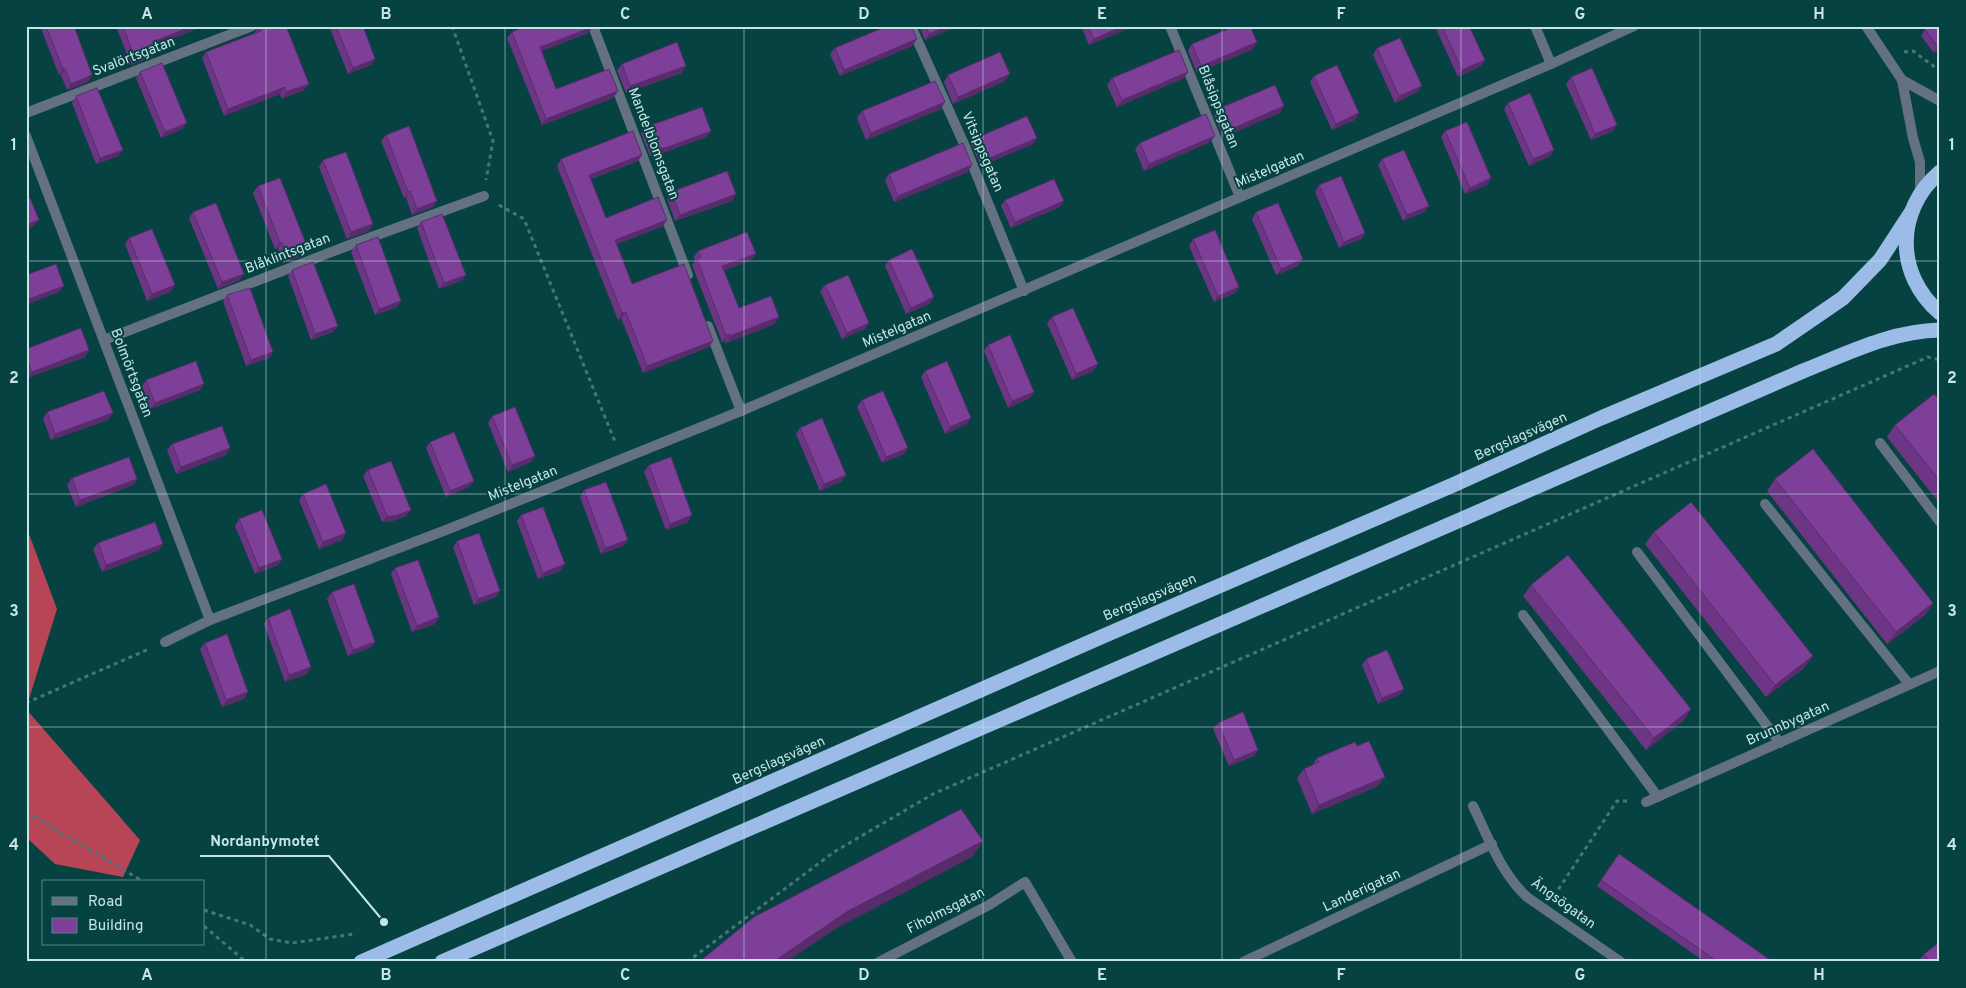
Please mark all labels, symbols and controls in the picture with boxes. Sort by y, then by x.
text: A [141,5,153,25]
text: B [380,5,392,25]
text: C [620,5,630,25]
text: D [858,5,870,25]
text: E [1097,5,1107,25]
text: F [1336,5,1346,25]
text: G [1575,5,1585,25]
text: H [1813,5,1825,25]
street label: Svalörtsgatan [90,33,178,81]
street label: Blåsippsgatan [1194,63,1242,151]
street label: Mandelblomsgatan [624,85,682,203]
street label: Vitsippsgatan [957,109,1007,195]
text: 1 [11,136,17,156]
text: 1 [1949,136,1955,156]
street label: Mistelgatan [1233,148,1307,192]
street label: Blåklintsgatan [243,230,333,278]
street label: Mistelgatan [860,308,934,352]
street label: Bolmörtsgatan [106,326,156,420]
text: 2 [9,369,19,389]
text: 2 [1947,369,1957,389]
street label: Bergslagsvägen [1472,409,1570,465]
street label: Mistelgatan [486,462,560,506]
street label: Bergslagsvägen [1101,571,1199,625]
text: 3 [9,602,19,622]
text: 3 [1947,602,1957,622]
street label: Brunnbygatan [1744,698,1832,750]
street label: Bergslagsvägen [730,733,828,789]
callout: Nordanbymotet [200,826,329,856]
text: Nordanbymotet [210,833,320,852]
text: 4 [9,836,19,856]
text: 4 [1947,836,1957,856]
street label: Landerigatan [1320,866,1404,916]
street label: Ängsögatan [1527,874,1599,933]
legend [42,880,205,946]
street label: Fiholmsgatan [904,884,988,938]
text: Road [88,893,123,912]
text: Building [88,917,143,936]
text: A [141,966,153,986]
text: B [380,966,392,986]
text: C [620,966,630,986]
text: D [858,966,870,986]
text: E [1097,966,1107,986]
text: F [1336,966,1346,986]
text: G [1575,966,1585,986]
text: H [1813,966,1825,986]

